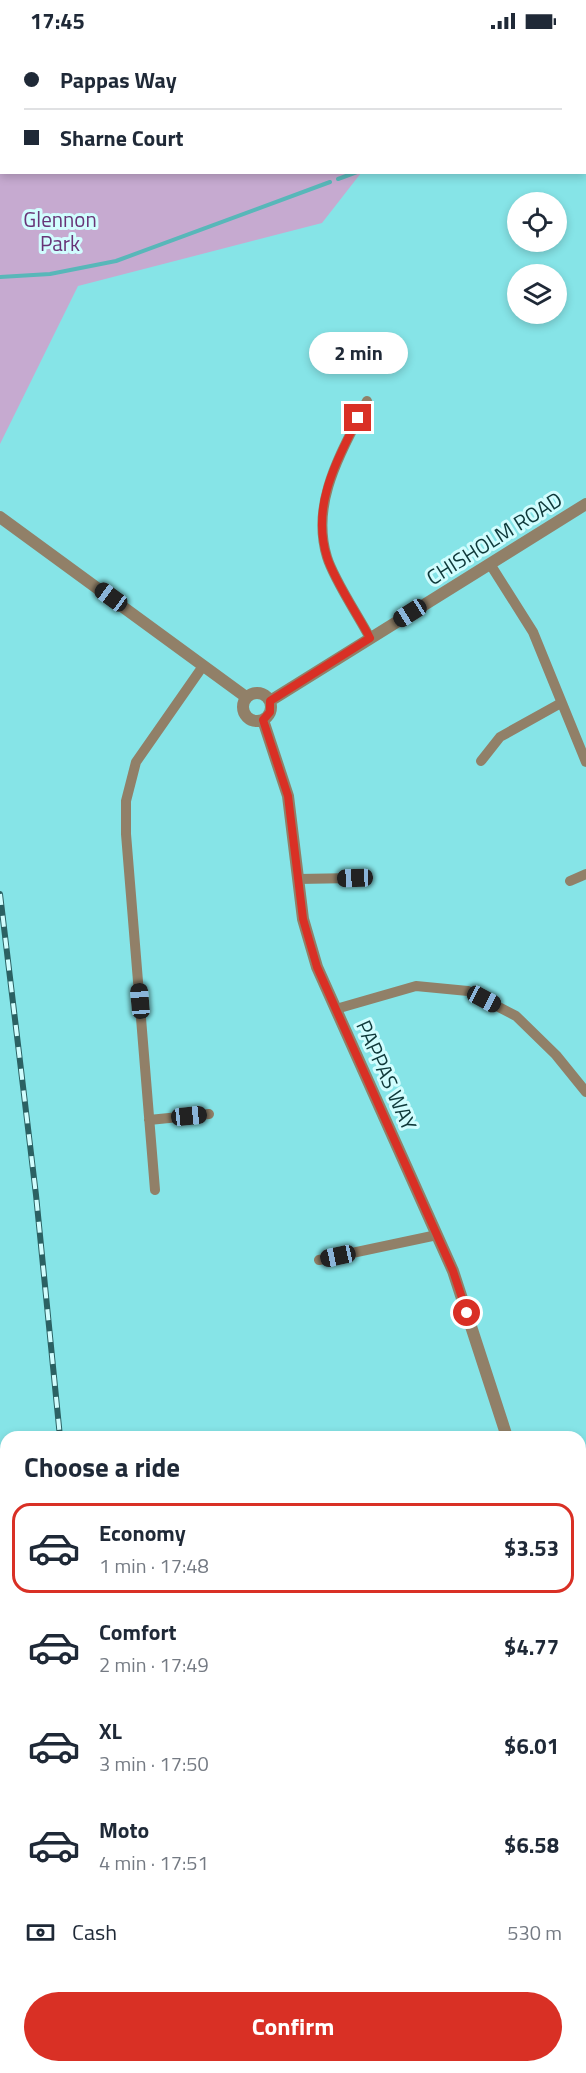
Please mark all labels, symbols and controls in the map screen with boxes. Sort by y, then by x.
text: 17:45 [30,4,85,38]
text: Pappas Way [60,63,177,97]
text: Sharne Court [60,121,184,155]
map controls [507,192,567,324]
button: locate [507,192,567,252]
park label: Glennon Park [23,203,97,259]
button: layers [507,264,567,324]
callout: 2 min [308,331,407,373]
text: 2 min [334,337,383,368]
route end [344,404,371,431]
street label: CHISHOLM ROAD [420,483,568,593]
car [91,579,131,615]
car [390,596,430,630]
car [337,868,373,888]
car [129,982,151,1020]
car [464,983,504,1015]
street label: PAPPAS WAY [348,1015,426,1136]
car [170,1105,208,1127]
car [319,1243,357,1269]
route start [453,1299,480,1326]
text: Choose a ride [24,1446,180,1487]
text: Economy [99,1516,186,1550]
icon: car [27,1521,81,1575]
text: $3.53 [504,1531,559,1565]
text: 1 min · 17:48 [99,1550,209,1581]
text: Comfort [99,1615,177,1649]
icon: car [27,1620,81,1674]
text: $4.77 [504,1630,559,1664]
text: 2 min · 17:49 [99,1649,209,1680]
text: XL [99,1714,122,1748]
icon: car [27,1719,81,1773]
text: $6.01 [504,1729,559,1763]
text: 3 min · 17:50 [99,1748,209,1779]
text: Moto [99,1813,149,1847]
icon: car [27,1818,81,1872]
text: $6.58 [504,1828,559,1862]
text: 4 min · 17:51 [99,1847,209,1878]
text: Cash [72,1915,117,1949]
icon: cash [24,1916,57,1949]
text: 530 m [507,1917,562,1948]
button: Confirm [24,1992,562,2061]

